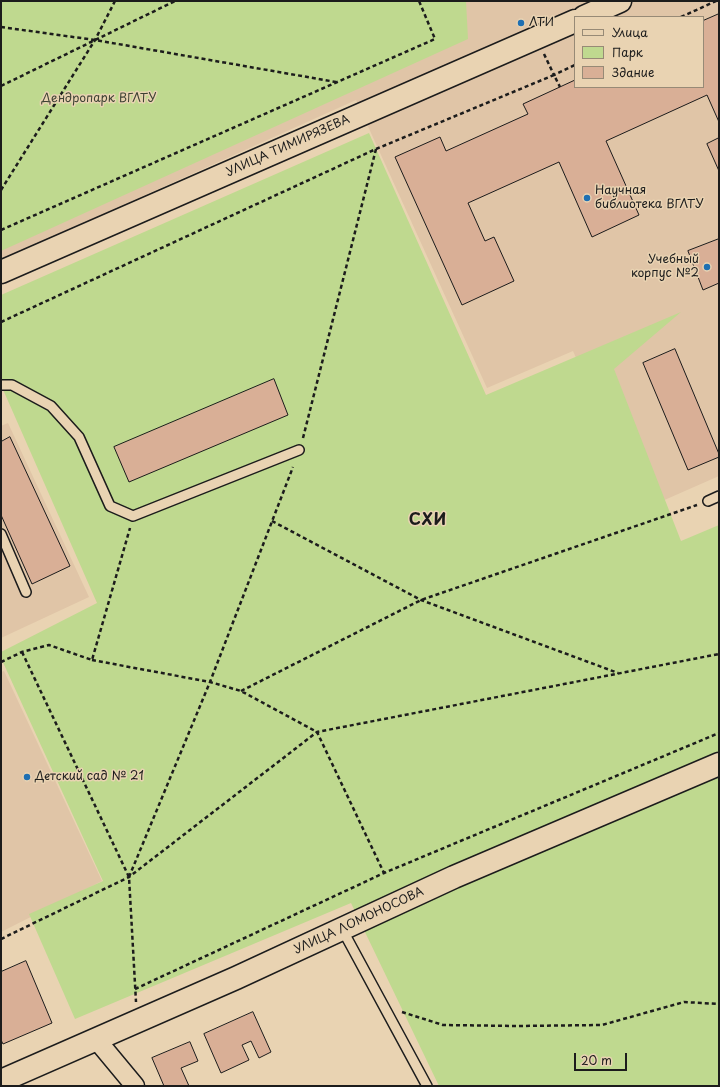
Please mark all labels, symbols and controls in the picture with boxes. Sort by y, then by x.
place label: ЛТИ [529,16,554,30]
legend [574,16,704,88]
marker: ЛТИ [516,18,526,28]
text: Улица [612,23,648,41]
text: Парк [612,43,643,61]
text: Здание [612,63,654,81]
park label: Дендропарк ВГЛТУ [42,92,156,106]
street label: УЛИЦА ТИМИРЯЗЕВА [224,112,352,180]
place label: Научная библиотека ВГЛТУ [595,184,704,212]
marker: Научная библиотека ВГЛТУ [582,193,592,203]
place label: Учебный корпус №2 [631,253,699,281]
marker: Учебный корпус №2 [702,262,712,272]
district label: СХИ [409,511,447,531]
place label: Детский сад № 21 [35,770,144,784]
marker: Детский сад № 21 [22,772,32,782]
street label: УЛИЦА ЛОМОНОСОВА [292,885,426,957]
scale bar [576,1045,629,1071]
text: 20 m [581,1051,612,1069]

